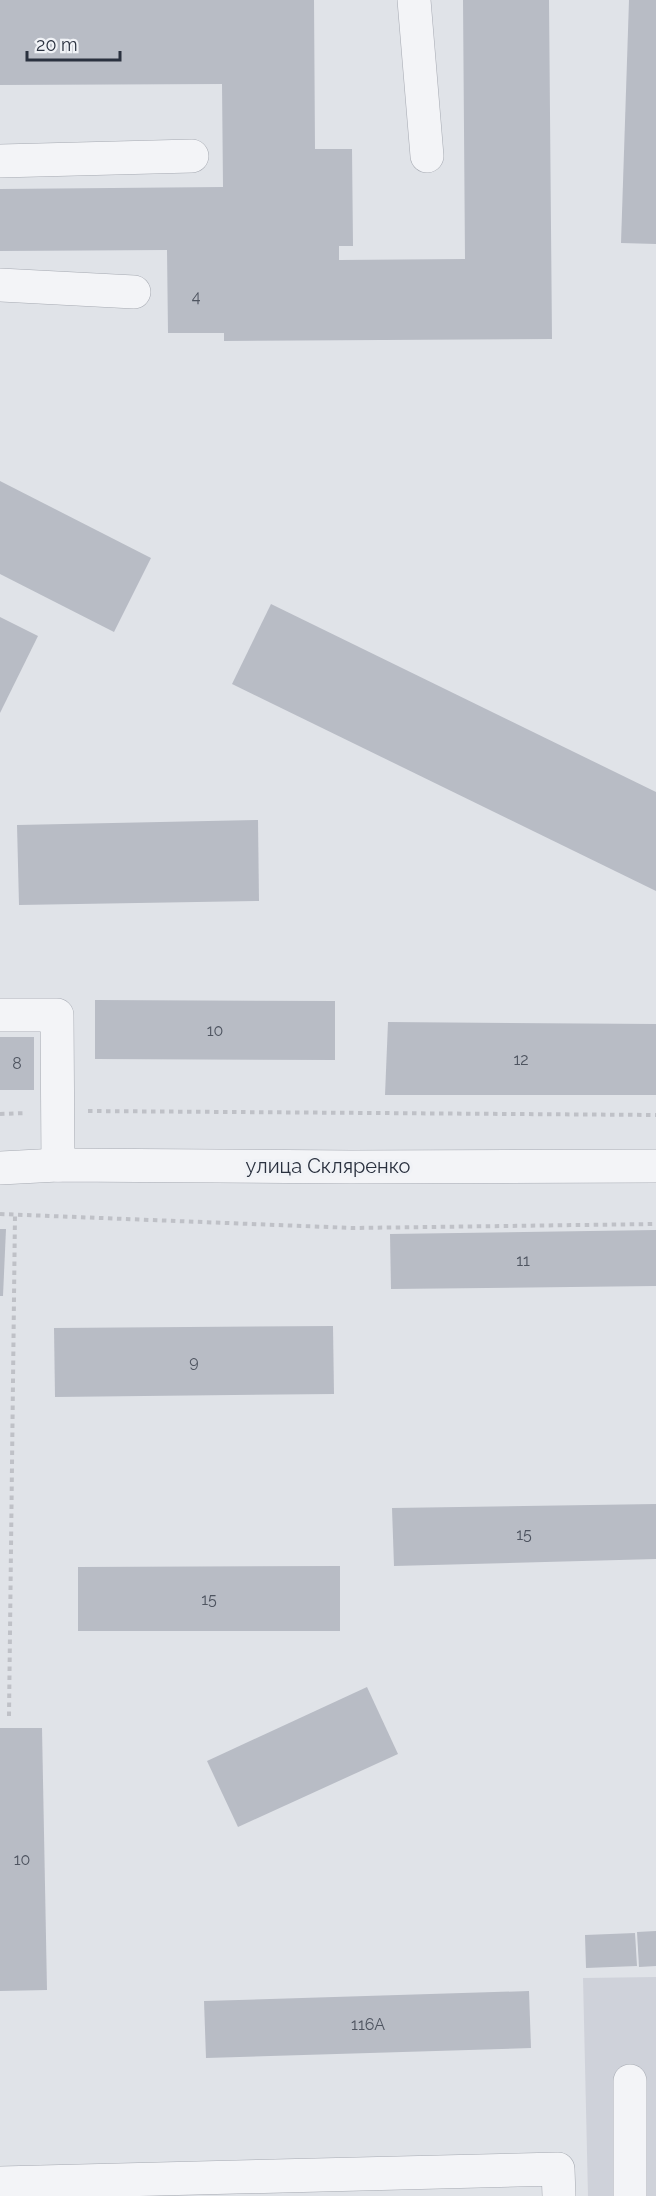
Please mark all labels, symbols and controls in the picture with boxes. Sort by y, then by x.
scale bar [27,24,120,62]
text: 20 m [36,34,78,55]
house number: 4 [192,287,201,306]
house number: 10 [207,1021,223,1040]
house number: 12 [513,1050,529,1069]
house number: 8 [12,1054,22,1073]
street label: улица Скляренко [245,1154,411,1178]
house number: 11 [516,1251,530,1270]
house number: 9 [189,1352,199,1371]
house number: 15 [516,1525,532,1544]
house number: 15 [201,1590,217,1609]
house number: 10 [14,1850,30,1869]
house number: 116А [351,2015,385,2034]

